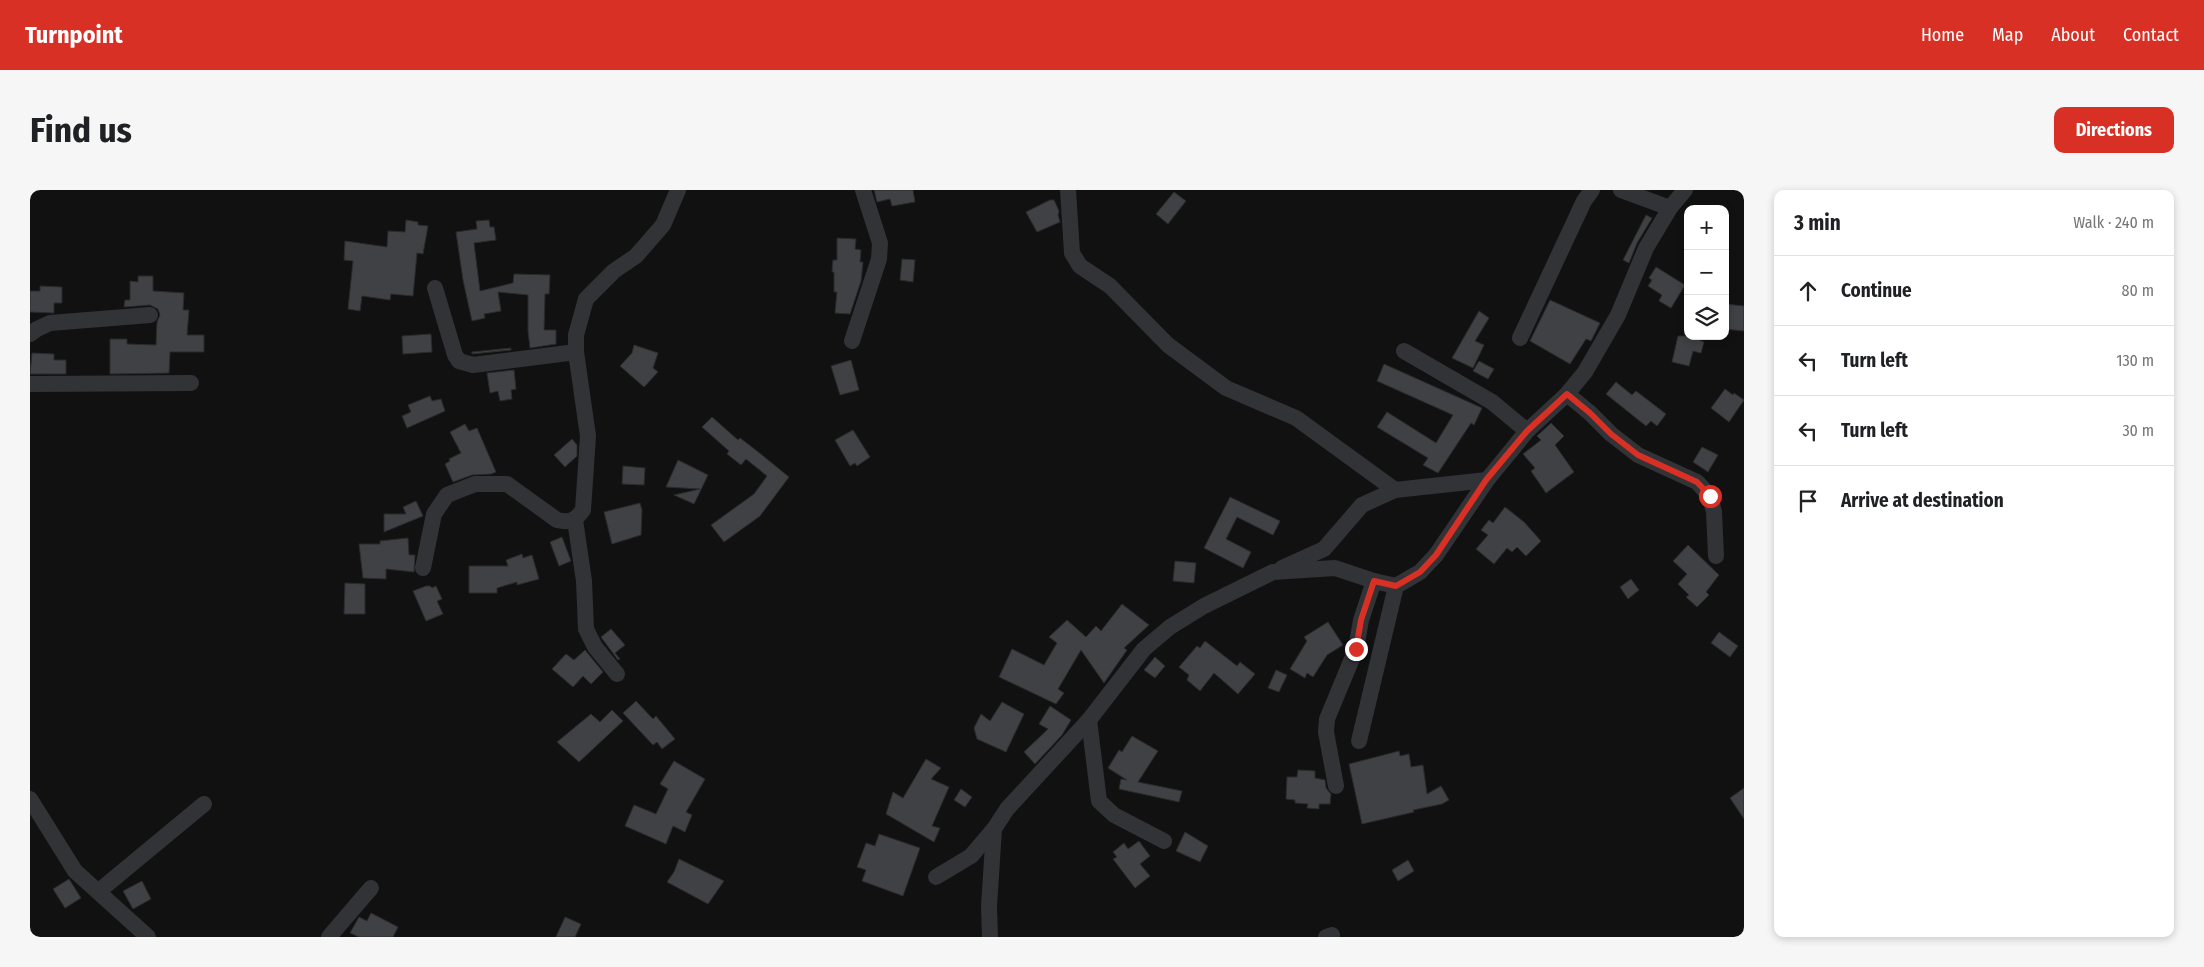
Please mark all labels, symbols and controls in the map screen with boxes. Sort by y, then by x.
text: Turnpoint [25,21,123,49]
text: Home [1921,24,1964,46]
text: Map [1992,24,2023,46]
text: About [2051,24,2095,46]
text: Contact [2123,24,2179,46]
button: Directions [2054,107,2174,153]
text: Find us [30,109,132,151]
map controls [1684,205,1729,340]
button: + [1684,205,1729,250]
text: 3 min [1794,210,1841,236]
text: Walk · 240 m [2073,213,2154,232]
button: − [1684,250,1729,295]
icon: ahead [1794,277,1822,305]
text: Continue [1841,279,1912,302]
text: 80 m [2122,281,2154,300]
button: layers [1684,295,1729,340]
icon: left [1794,347,1822,375]
text: Turn left [1841,349,1908,372]
text: 130 m [2116,351,2154,370]
icon: left [1794,417,1822,445]
text: Turn left [1841,419,1908,442]
text: 30 m [2122,421,2154,440]
route start [1699,485,1722,508]
icon: arrive [1794,487,1822,515]
text: Arrive at destination [1841,489,2004,512]
route end [1345,638,1368,661]

